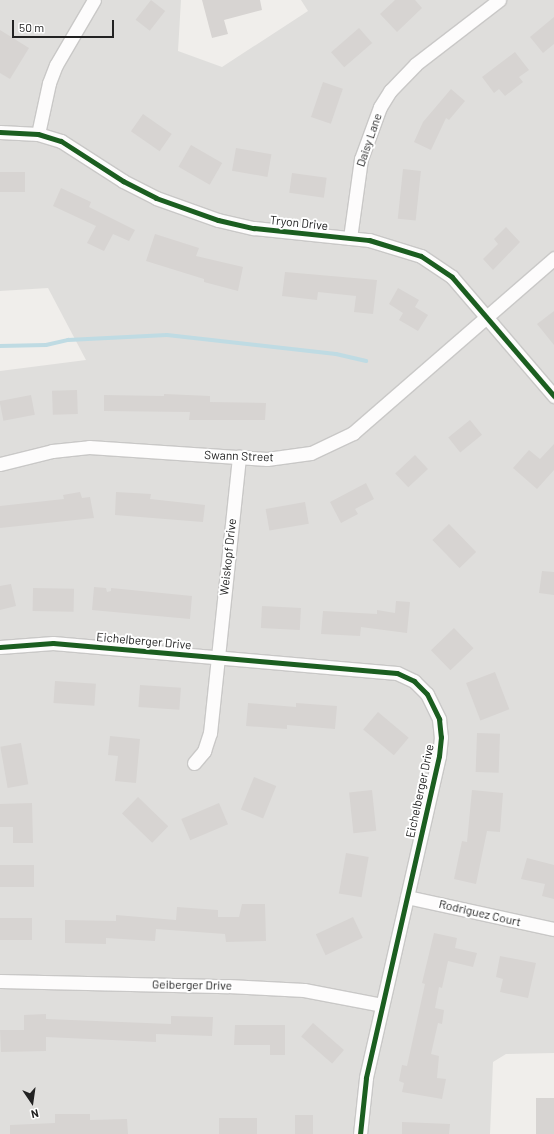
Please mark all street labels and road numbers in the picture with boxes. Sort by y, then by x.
street label: Daisy Lane [353,111,385,169]
street label: Tryon Drive [269,213,329,233]
street label: Swann Street [204,448,274,464]
street label: Weiskopf Drive [217,518,239,596]
street label: Eichelberger Drive [96,630,192,652]
street label: Eichelberger Drive [403,743,437,839]
street label: Rodriguez Court [437,897,523,929]
street label: Geiberger Drive [152,977,232,993]

